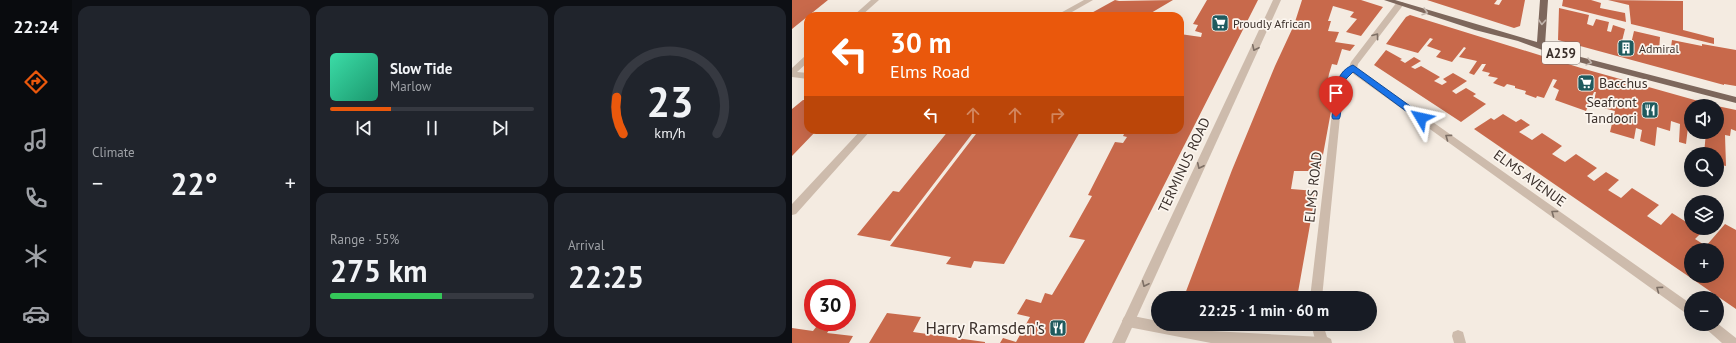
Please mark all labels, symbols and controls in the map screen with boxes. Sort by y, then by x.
one-way arrow [1421,7,1428,15]
supermarket icon: Proudly African [1210,13,1230,33]
text: 22:24 [13,15,59,38]
place label: Proudly African [1233,16,1310,31]
one-way arrow [1538,19,1547,26]
text: 30 m [890,24,951,61]
icon: left [824,28,876,80]
one-way arrow [1371,33,1378,40]
building icon: Admiral [1616,38,1636,58]
place label: Admiral [1639,41,1679,56]
road number: A259 [1542,42,1580,64]
one-way arrow [1252,44,1260,51]
one-way arrow [1585,57,1592,66]
text: Slow Tide [390,59,452,78]
text: Elms Road [890,60,970,83]
icon: directions [22,68,50,96]
supermarket icon: Bacchus [1576,73,1596,93]
place label: Bacchus [1599,74,1648,92]
text: 23 [646,75,694,128]
pin [1319,76,1353,117]
text: Marlow [390,78,431,95]
icon: arrive [1325,82,1347,104]
place label: Seafront Tandoori [1585,93,1637,127]
position arrow [1400,97,1442,139]
map controls [1684,99,1724,331]
button: sound [1684,99,1724,139]
restaurant icon: Seafront Tandoori [1640,100,1660,120]
icon: left [920,104,942,126]
icon: ahead [962,104,984,126]
icon: ahead [1004,104,1026,126]
icon: right [1046,104,1068,126]
street label: TERMINUS ROAD [1154,115,1214,215]
icon: previous [353,117,375,139]
icon: pause [421,117,443,139]
icon: next [489,117,511,139]
text: km/h [654,123,686,142]
icon: music [22,126,50,154]
one-way arrow [1445,135,1452,142]
text: Climate [92,144,135,161]
street label: ELMS AVENUE [1490,146,1570,210]
button: search [1684,147,1724,187]
street label: ELMS ROAD [1300,151,1326,223]
one-way arrow [1197,162,1205,169]
text: 22° [170,164,218,203]
text: − [92,169,103,197]
text: + [285,169,296,197]
icon: phone [22,184,50,212]
button: layers [1684,195,1724,235]
one-way arrow [1551,211,1558,218]
text: Range · 55% [330,231,399,248]
text: Arrival [568,237,604,254]
icon: climate [22,242,50,270]
button: + [1684,243,1724,283]
text: 275 km [330,251,428,290]
text: 22:25 [568,257,644,296]
speed limit sign: 30 [804,279,856,331]
one-way arrow [1142,280,1150,287]
one-way arrow [1657,287,1664,294]
button: − [1684,291,1724,331]
icon: car [22,300,50,328]
text: 22:25 · 1 min · 60 m [1199,301,1329,320]
place label: Harry Ramsden's [926,317,1045,339]
restaurant icon: Harry Ramsden's [1048,318,1068,338]

